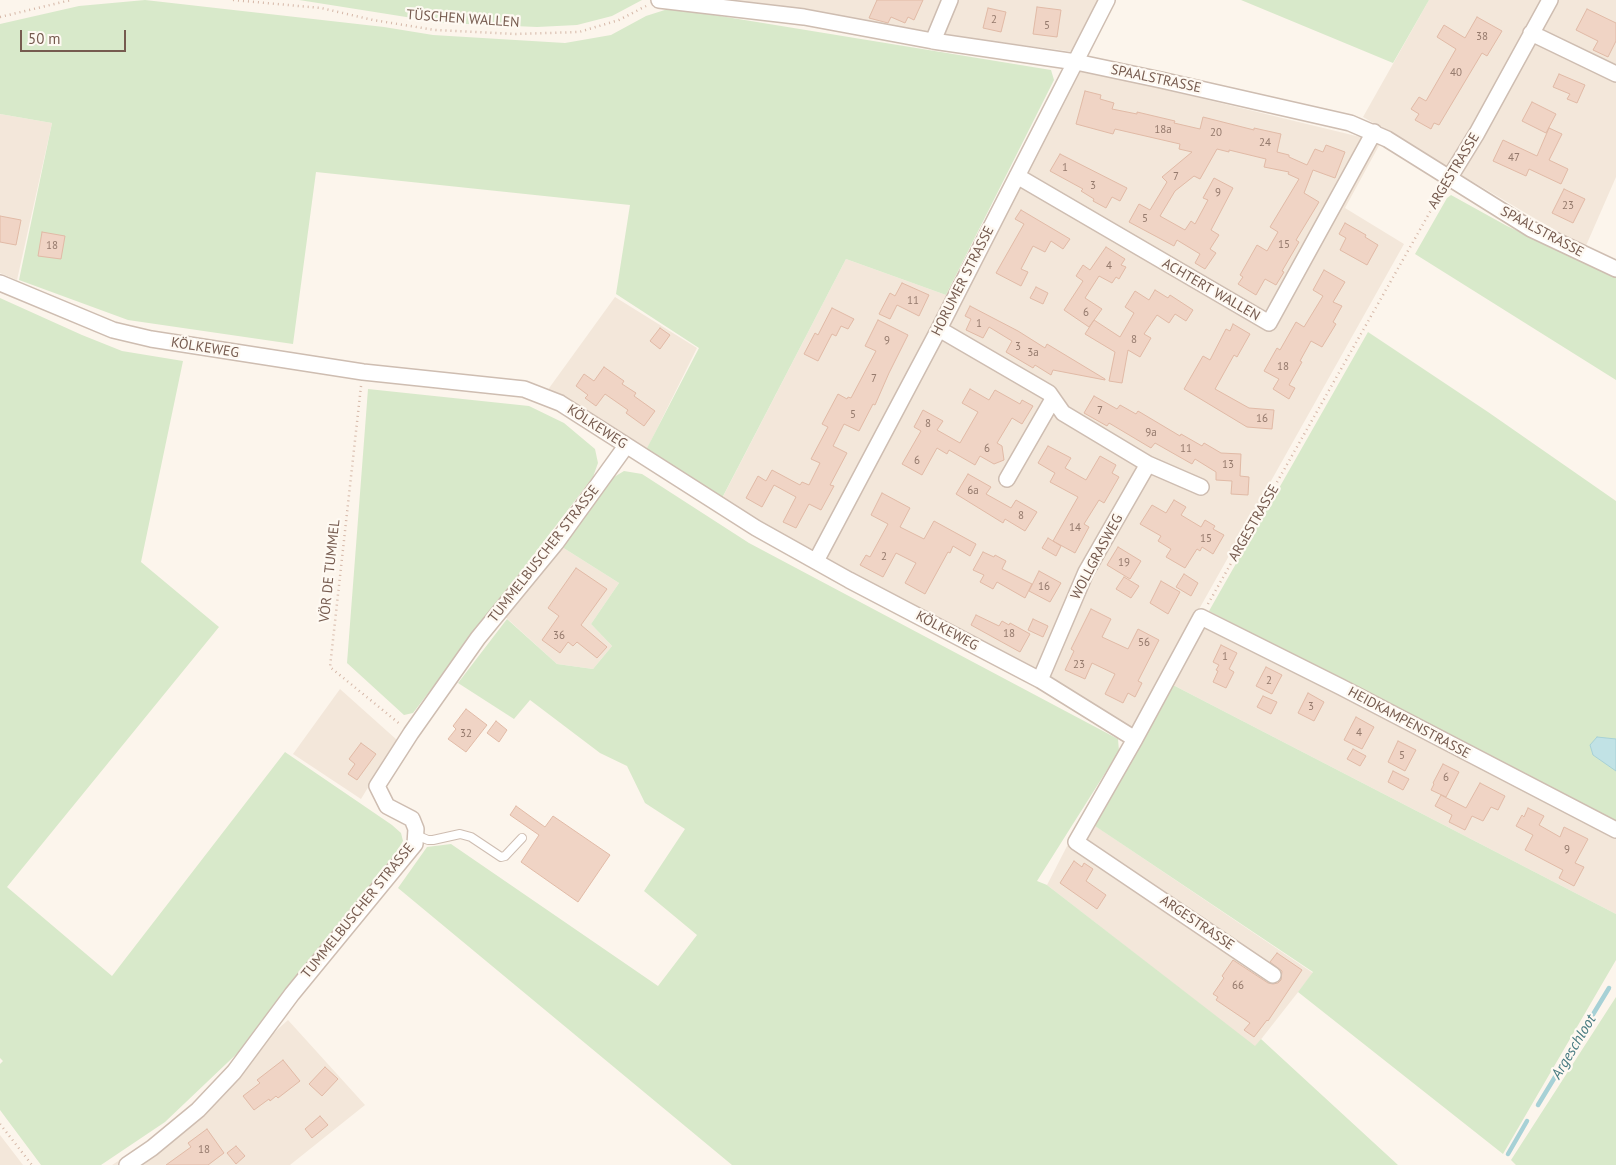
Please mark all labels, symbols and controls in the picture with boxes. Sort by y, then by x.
street label: TÜSCHEN WALLEN [406,7,520,31]
house number: 2 [991,13,997,27]
house number: 5 [1044,19,1050,33]
scale bar [22,20,129,52]
text: 50 m [28,29,61,48]
house number: 38 [1476,30,1488,44]
street label: SPAALSTRASSE [1109,61,1203,97]
house number: 40 [1450,66,1462,80]
house number: 18a [1154,123,1172,137]
house number: 20 [1210,126,1222,140]
street label: ARGESTRASSE [1425,130,1483,212]
house number: 24 [1259,136,1271,150]
house number: 47 [1508,151,1520,165]
house number: 1 [1062,161,1068,175]
house number: 7 [1173,170,1179,184]
house number: 3 [1090,179,1096,193]
house number: 9 [1215,186,1221,200]
house number: 23 [1562,199,1574,213]
street label: SPAALSTRASSE [1498,203,1586,261]
house number: 5 [1142,212,1148,226]
street label: HORUMER STRASSE [928,223,998,339]
house number: 15 [1278,238,1290,252]
house number: 18 [46,239,58,253]
street label: ACHTERT WALLEN [1159,255,1263,325]
house number: 4 [1106,259,1112,273]
house number: 11 [907,294,919,308]
house number: 6 [1083,306,1089,320]
house number: 1 [976,317,982,331]
house number: 8 [1131,333,1137,347]
street label: KÖLKEWEG [170,334,240,362]
house number: 9 [884,334,890,348]
house number: 3 [1015,340,1021,354]
house number: 3a [1027,346,1039,360]
house number: 18 [1277,360,1289,374]
house number: 7 [871,372,877,386]
street label: KÖLKEWEG [564,401,630,453]
house number: 7 [1097,404,1103,418]
house number: 5 [850,408,856,422]
house number: 16 [1256,412,1268,426]
house number: 8 [925,417,931,431]
house number: 9a [1145,426,1157,440]
house number: 6 [984,442,990,456]
house number: 11 [1180,442,1192,456]
house number: 6 [914,454,920,468]
house number: 13 [1222,458,1234,472]
street label: TUMMELBUSCHER STRASSE [485,482,603,626]
street label: ARGESTRASSE [1225,482,1283,564]
house number: 6a [967,484,979,498]
house number: 8 [1018,509,1024,523]
street label: WOLLGRASWEG [1067,511,1127,603]
street label: VÖR DE TUMMEL [316,519,344,623]
house number: 14 [1069,521,1081,535]
house number: 15 [1200,532,1212,546]
house number: 2 [881,550,887,564]
house number: 19 [1118,556,1130,570]
house number: 16 [1038,580,1050,594]
street label: KÖLKEWEG [913,608,981,654]
house number: 18 [1003,627,1015,641]
house number: 36 [553,629,565,643]
house number: 56 [1138,636,1150,650]
house number: 1 [1222,650,1228,664]
house number: 23 [1073,658,1085,672]
house number: 2 [1266,674,1272,688]
street label: HEIDKAMPENSTRASSE [1345,684,1473,762]
house number: 3 [1308,700,1314,714]
house number: 4 [1356,726,1362,740]
house number: 32 [460,727,472,741]
house number: 5 [1399,749,1405,763]
house number: 6 [1443,771,1449,785]
street label: TUMMELBUSCHER STRASSE [298,840,418,982]
house number: 9 [1564,843,1570,857]
street label: ARGESTRASSE [1157,892,1237,954]
house number: 66 [1232,979,1244,993]
water label: Argeschloot [1548,1012,1600,1082]
house number: 18 [198,1143,210,1157]

